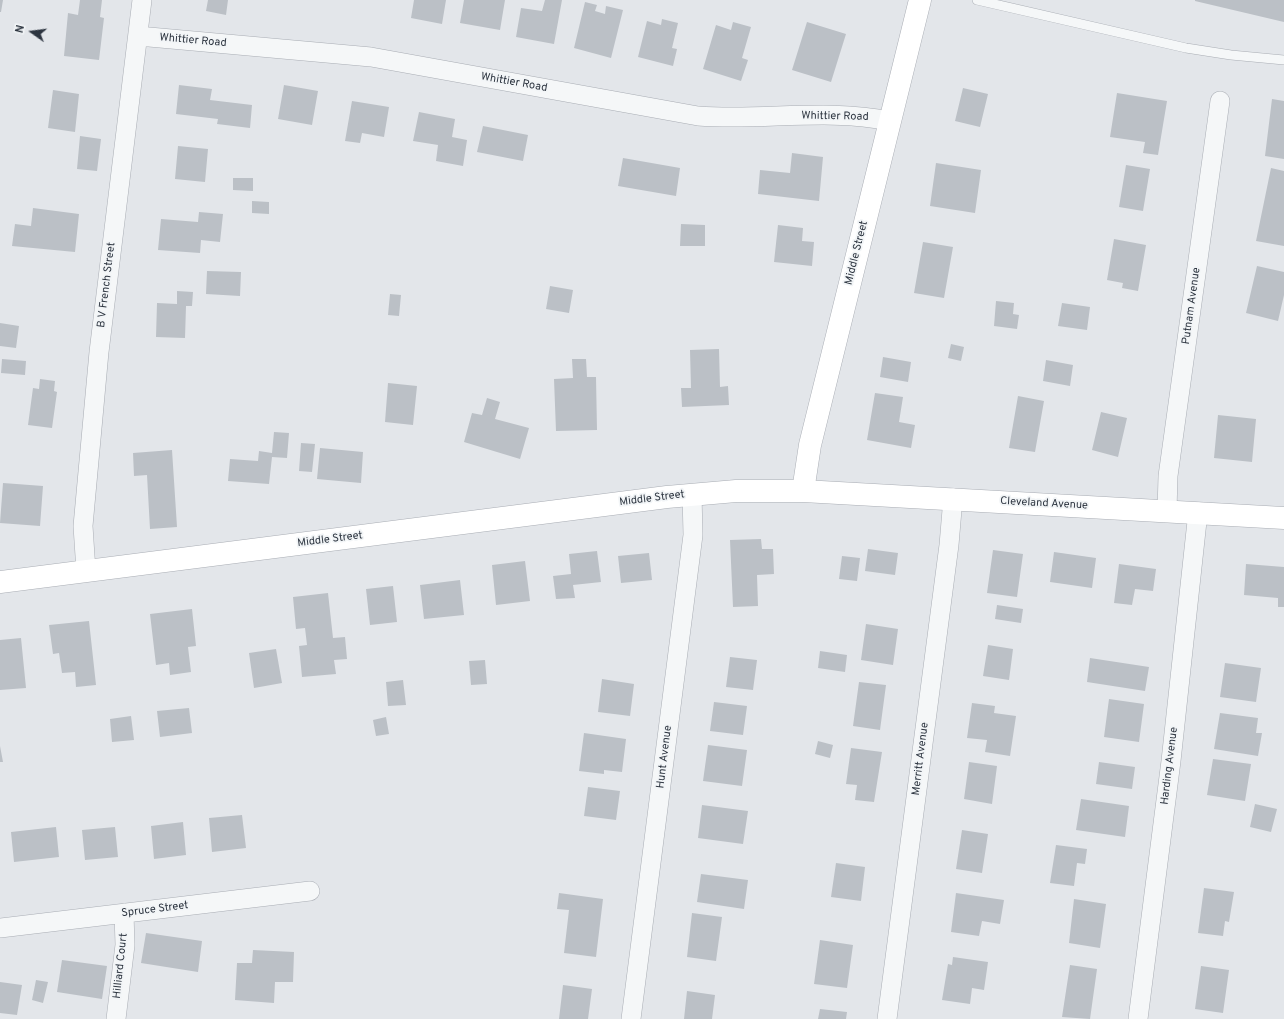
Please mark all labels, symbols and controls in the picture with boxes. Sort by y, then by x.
north arrow [12,12,52,52]
text: N [13,24,28,35]
street label: Whittier Road [159,31,227,51]
street label: Whittier Road [480,71,548,95]
street label: Whittier Road [801,110,869,124]
street label: Middle Street [843,220,871,286]
street label: B V French Street [95,242,119,328]
street label: Putnam Avenue [1180,267,1204,345]
street label: Middle Street [619,488,685,510]
street label: Cleveland Avenue [1000,495,1088,513]
street label: Middle Street [297,529,363,551]
street label: Merritt Avenue [910,722,932,796]
street label: Hunt Avenue [655,725,675,789]
street label: Harding Avenue [1159,726,1181,806]
street label: Spruce Street [121,899,189,921]
street label: Hilliard Court [111,933,131,999]

